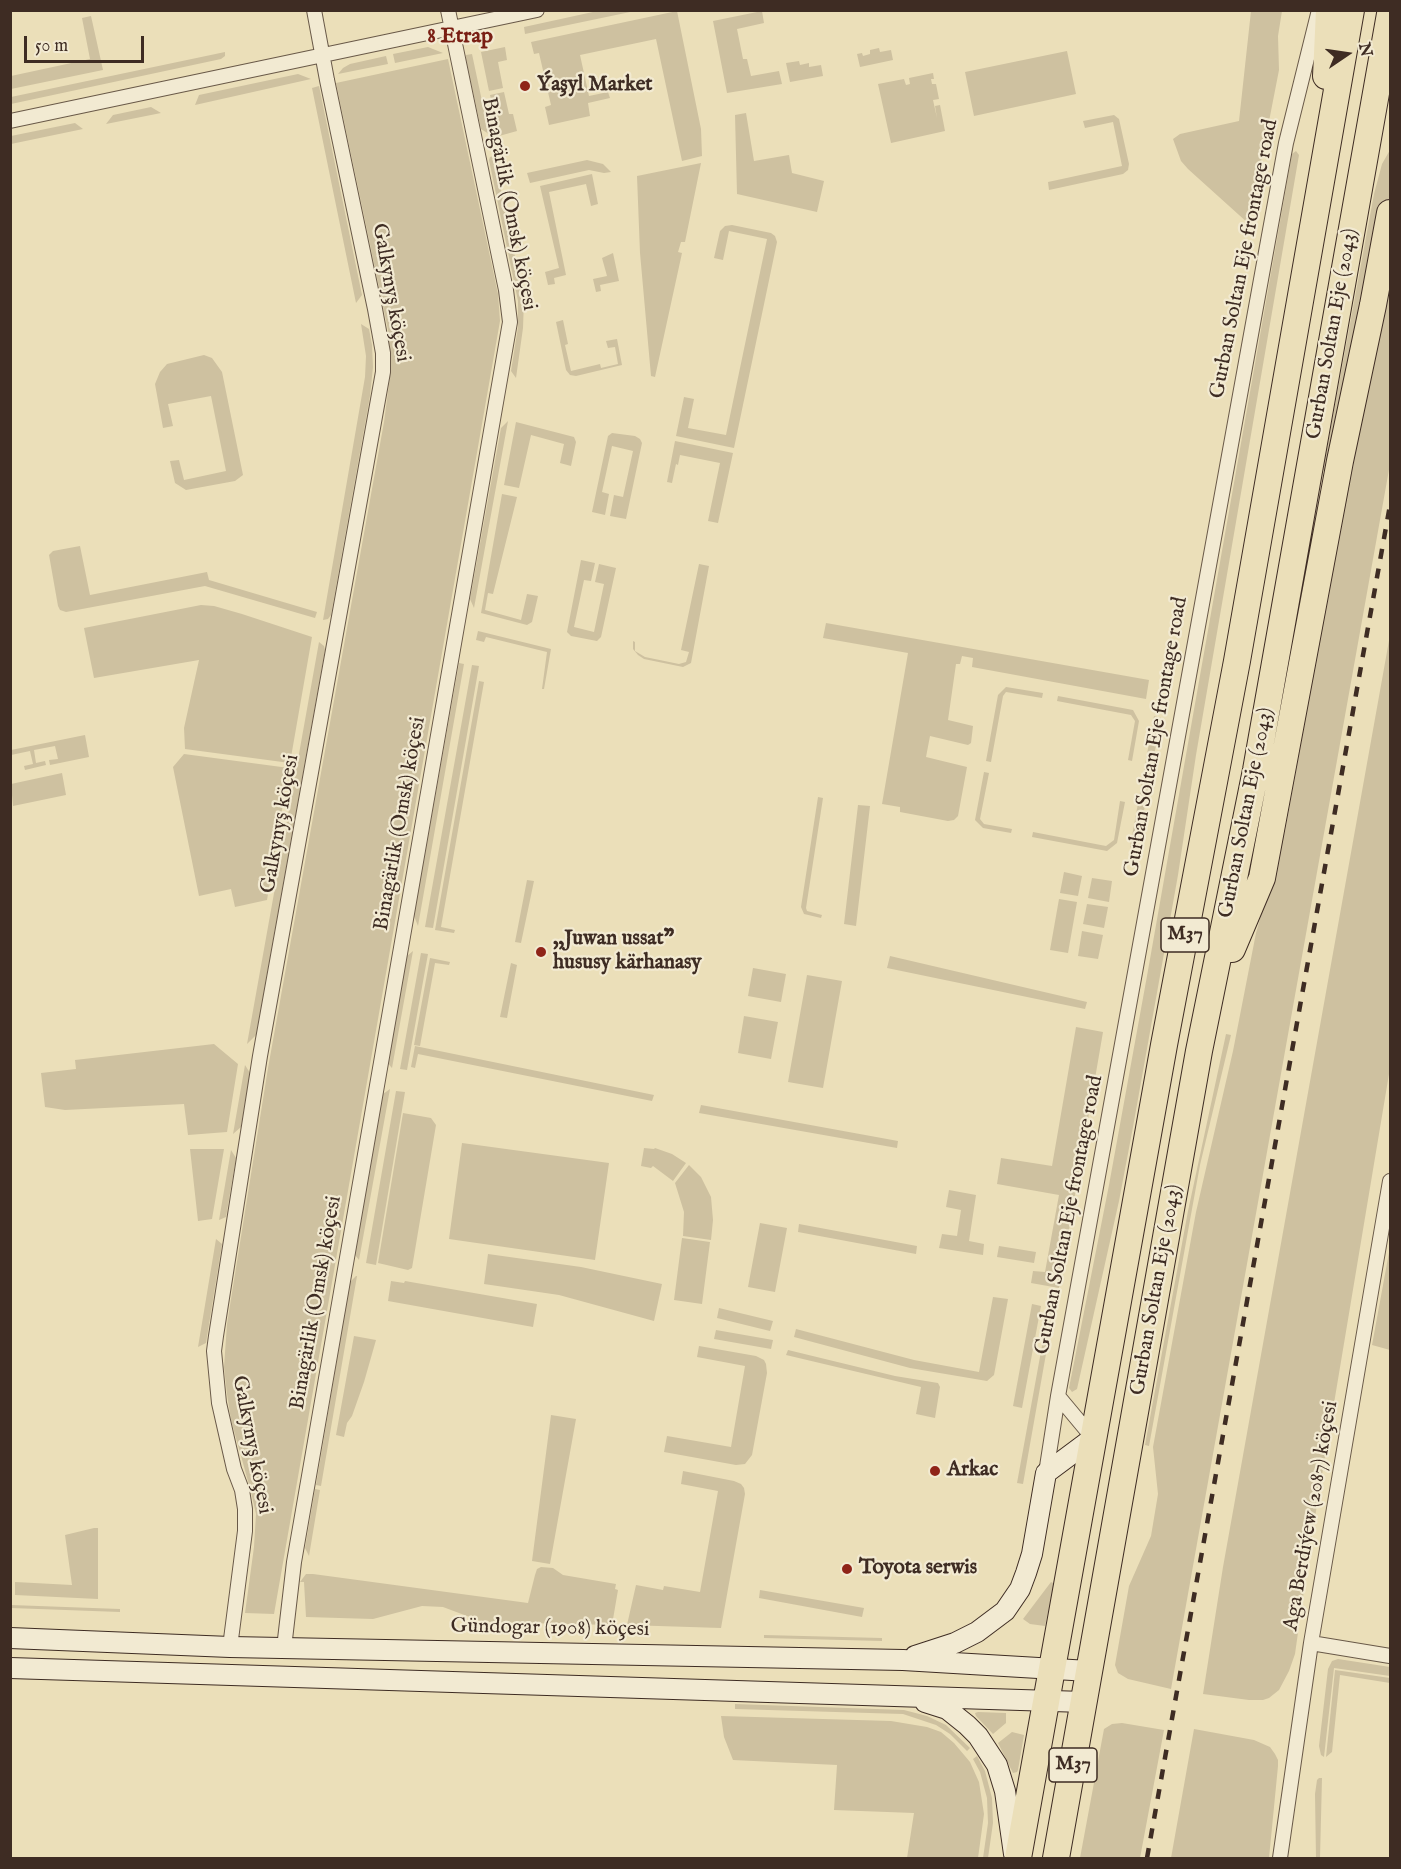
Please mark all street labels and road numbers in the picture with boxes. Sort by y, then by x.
street label: Binagärlik (Omsk) köçesi [475,95,541,313]
street label: Gurban Soltan Eje frontage road [1206,117,1284,401]
street label: Galkynyş köçesi [365,222,415,364]
street label: Gurban Soltan Eje (2043) [1302,226,1364,442]
street label: Gurban Soltan Eje frontage road [1120,595,1194,879]
street label: Gurban Soltan Eje (2043) [1214,706,1280,920]
street label: Binagärlik (Omsk) köçesi [370,715,432,933]
street label: Galkynyş köçesi [256,753,306,895]
road number: M37 [1161,918,1209,952]
street label: Gurban Soltan Eje frontage road [1031,1073,1109,1357]
street label: Gurban Soltan Eje (2043) [1126,1182,1188,1398]
street label: Binagärlik (Omsk) köçesi [286,1194,348,1412]
street label: Galkynyş köçesi [225,1374,277,1516]
street label: Aga Berdiýew (2087) köçesi [1279,1399,1345,1633]
street label: Gündogar (1908) köçesi [450,1615,650,1643]
road number: M37 [1049,1748,1097,1782]

